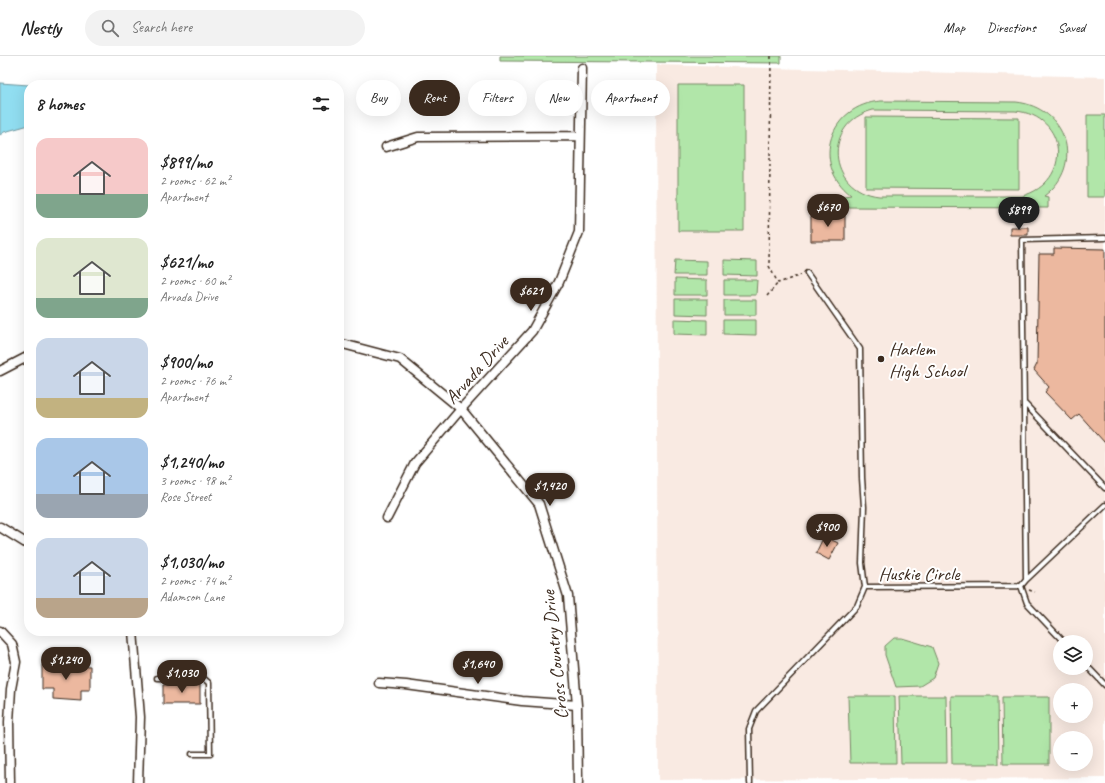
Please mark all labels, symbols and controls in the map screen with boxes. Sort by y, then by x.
search box [85,10,365,46]
text: Nestly [20,16,61,40]
icon: search [99,17,121,39]
text: Search here [131,18,192,37]
text: Map [944,19,965,36]
text: Directions [987,19,1036,36]
text: Saved [1058,19,1085,36]
chip: Buy [356,80,401,116]
chip: Rent [409,80,460,116]
chip: Filters [468,80,527,116]
chip: New [535,80,583,116]
chip: Apartment [591,80,670,116]
icon: filters [310,93,332,115]
text: 8 homes [36,94,84,115]
text: $899/mo [160,152,212,173]
icon: home [68,154,116,202]
text: 2 rooms · 62 m² [160,173,230,189]
text: Apartment [160,189,208,205]
pin: $670 [804,194,852,228]
pin: $899 [995,197,1043,231]
text: $670 [816,199,840,215]
text: $899 [1007,202,1031,218]
text: $621/mo [160,252,213,273]
icon: home [68,254,116,302]
text: 2 rooms · 60 m² [160,273,230,289]
pin: $621 [507,278,555,312]
text: $621 [519,283,543,299]
text: Arvada Drive [160,289,218,305]
street label: Arvada Drive [440,329,515,409]
place label: Harlem High School [889,337,969,383]
text: $900/mo [160,352,212,373]
icon: home [68,354,116,402]
marker: Harlem High School [876,354,886,364]
text: 2 rooms · 76 m² [160,373,230,389]
text: Apartment [160,389,208,405]
text: $1,240/mo [160,452,223,473]
icon: home [68,454,116,502]
text: 3 rooms · 98 m² [160,473,230,489]
pin: $1,420 [517,473,583,507]
text: $1,420 [534,478,566,494]
text: Rose Street [160,489,211,505]
pin: $900 [803,514,851,548]
text: $900 [815,519,839,535]
text: $1,030/mo [160,552,223,573]
icon: home [68,554,116,602]
street label: Huskie Circle [879,562,961,586]
text: 2 rooms · 74 m² [160,573,230,589]
street label: Cross Country Drive [536,587,574,721]
text: Adamson Lane [160,589,224,605]
map controls [1053,635,1093,771]
button: layers [1053,635,1093,675]
pin: $1,240 [33,647,99,681]
pin: $1,640 [445,651,511,685]
text: $1,240 [50,652,82,668]
text: $1,640 [462,656,494,672]
pin: $1,030 [149,660,215,694]
text: $1,030 [166,665,198,681]
button: + [1053,683,1093,723]
button: − [1053,731,1093,771]

